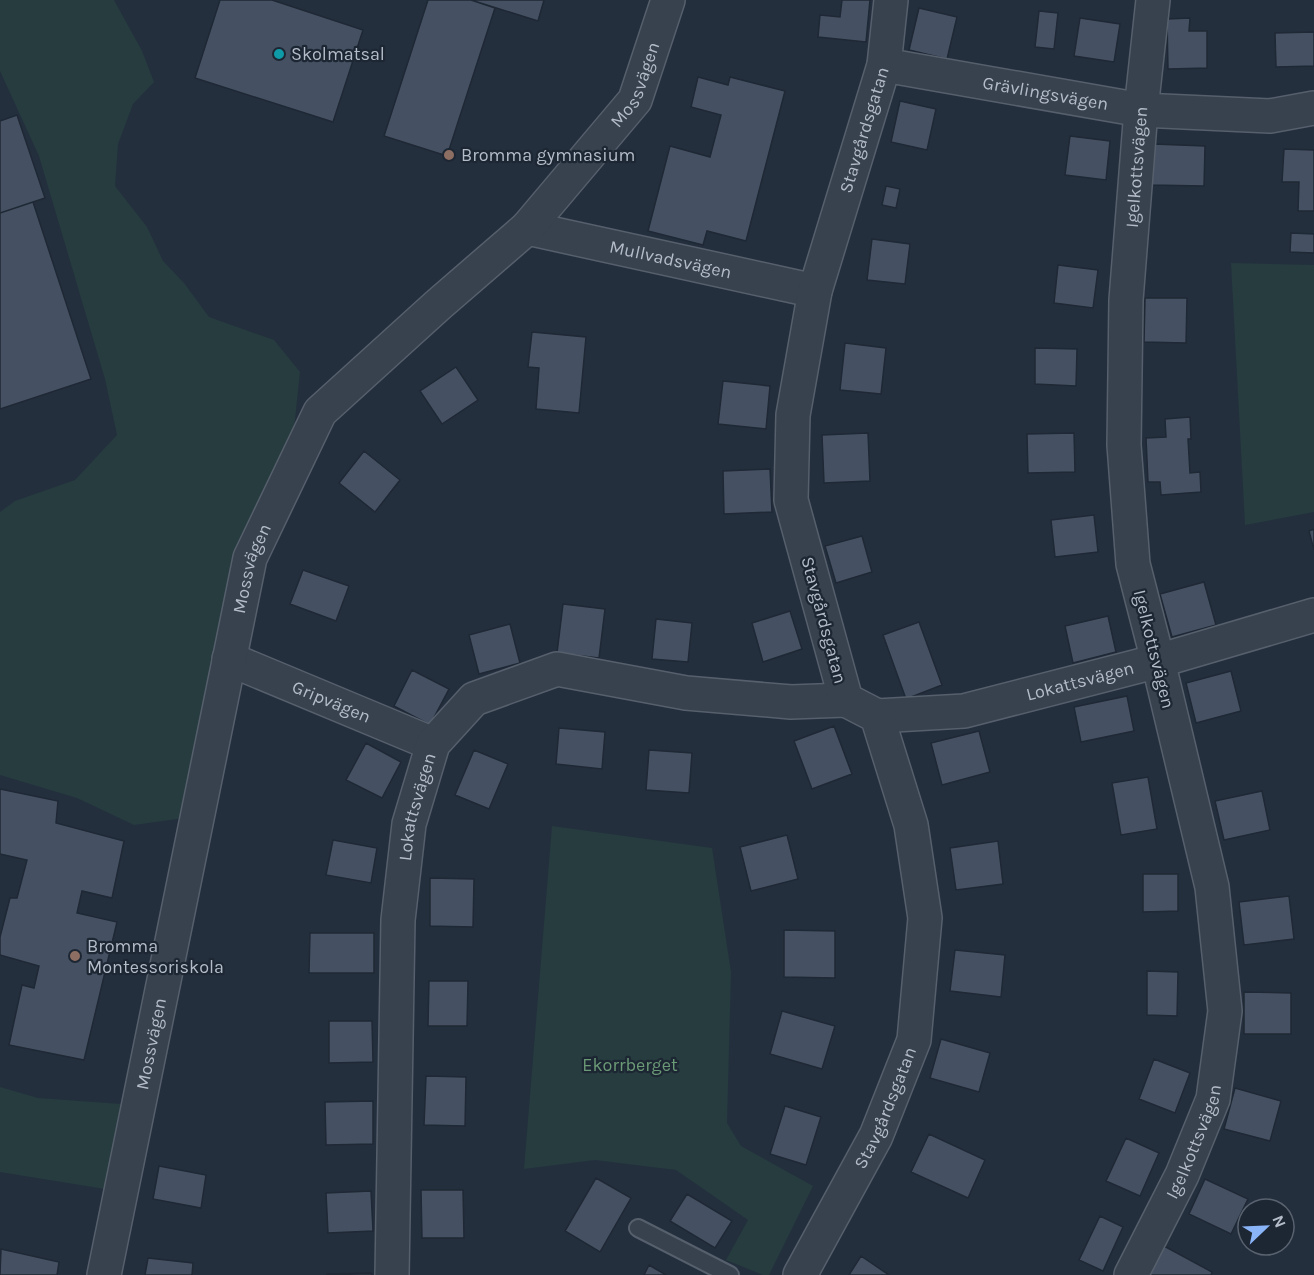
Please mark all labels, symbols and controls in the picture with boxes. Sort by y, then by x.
street label: Mossvägen [605,39,664,132]
place label: Skolmatsal [291,43,385,65]
marker: Skolmatsal [272,47,286,61]
street label: Stavgårdsgatan [835,64,894,196]
street label: Grävlingsvägen [981,71,1110,115]
street label: Igelkottsvägen [1121,106,1152,229]
place label: Bromma gymnasium [461,144,635,166]
marker: Bromma gymnasium [442,148,456,162]
street label: Mullvadsvägen [607,235,734,283]
street label: Mossvägen [228,520,276,615]
street label: Stavgårdsgatan [796,554,852,686]
street label: Igelkottsvägen [1129,587,1179,711]
street label: Lokattsvägen [1024,657,1136,706]
street label: Gripvägen [289,676,374,728]
street label: Lokattsvägen [394,750,441,862]
place label: Bromma Montessoriskola [87,935,224,978]
marker: Bromma Montessoriskola [68,949,82,963]
street label: Mossvägen [131,996,171,1092]
street label: Stavgårdsgatan [849,1044,921,1173]
park label: Ekorrberget [582,1054,678,1076]
street label: Igelkottsvägen [1161,1083,1226,1202]
north arrow [1236,1197,1296,1257]
text: N [1268,1212,1290,1230]

